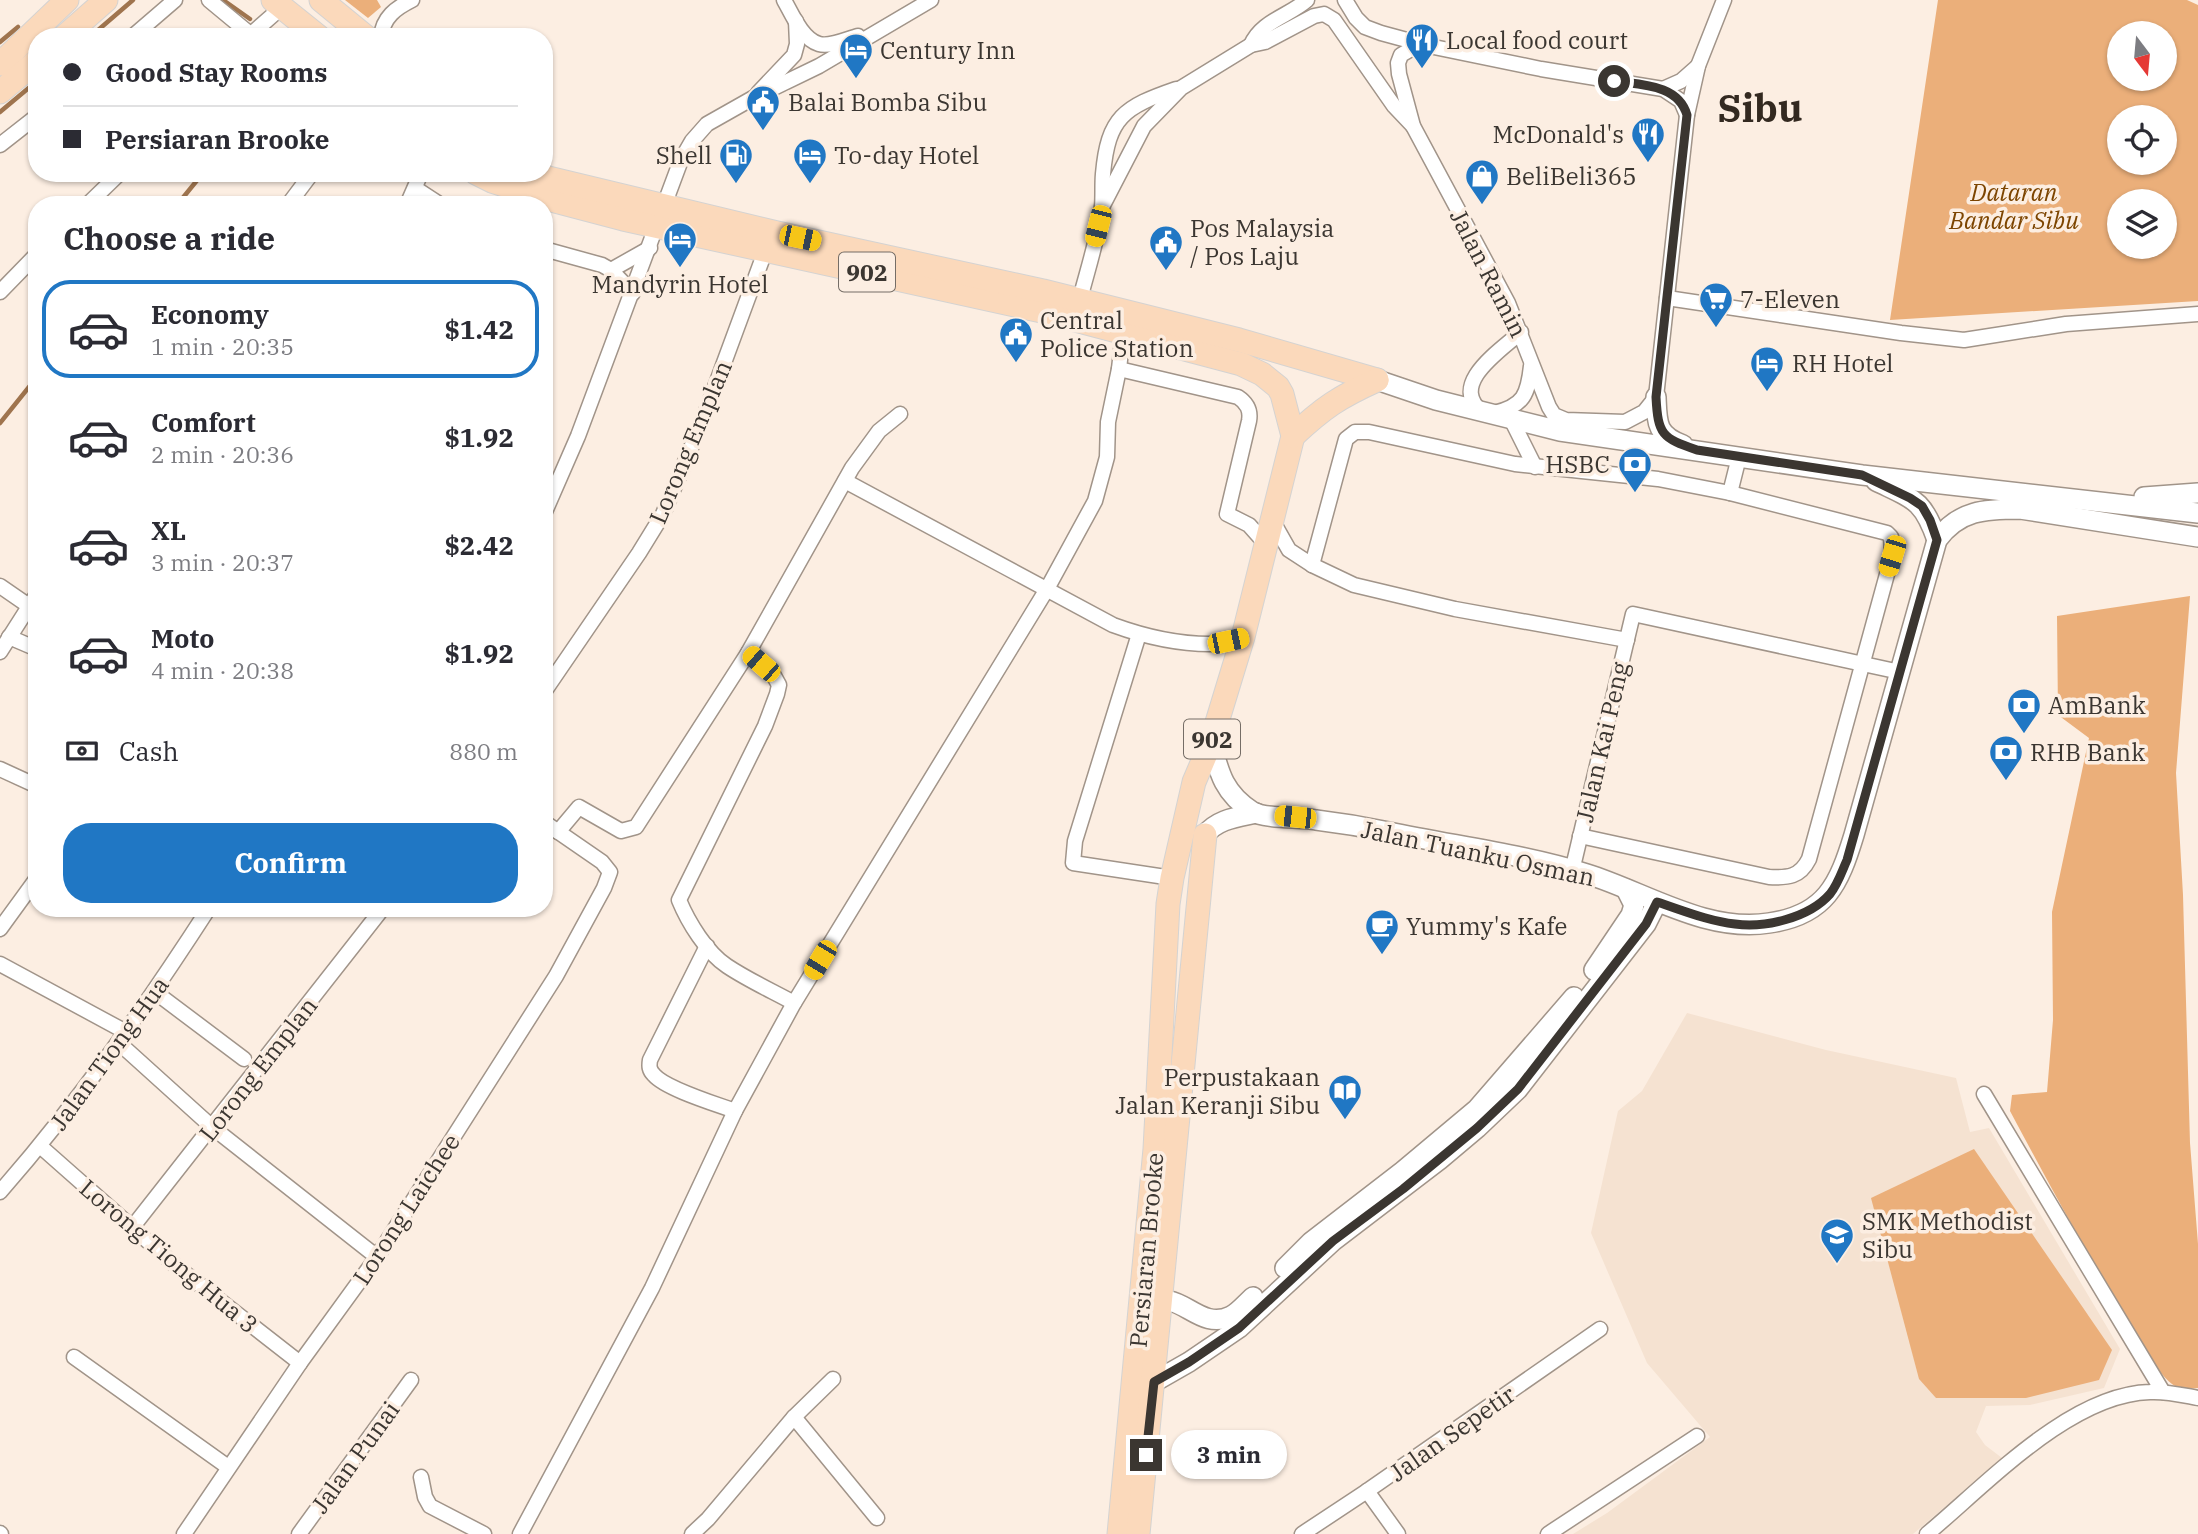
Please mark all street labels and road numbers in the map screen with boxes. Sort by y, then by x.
street label: Jalan Ramin [1443,203,1535,343]
road number: 902 [839,252,895,292]
street label: Lorong Emplan [641,355,739,529]
street label: Jalan Kai Peng [1568,659,1636,825]
road number: 902 [1184,720,1240,758]
street label: Jalan Tuanku Osman [1358,813,1598,893]
street label: Jalan Tiong Hua [42,970,176,1136]
street label: Lorong Emplan [192,990,324,1148]
street label: Lorong Laichee [345,1127,467,1291]
street label: Persiaran Brooke [1122,1151,1170,1349]
street label: Lorong Tiong Hua 3 [73,1172,265,1340]
street label: Jalan Sepetir [1383,1378,1522,1488]
street label: Jalan Punai [304,1395,406,1519]

